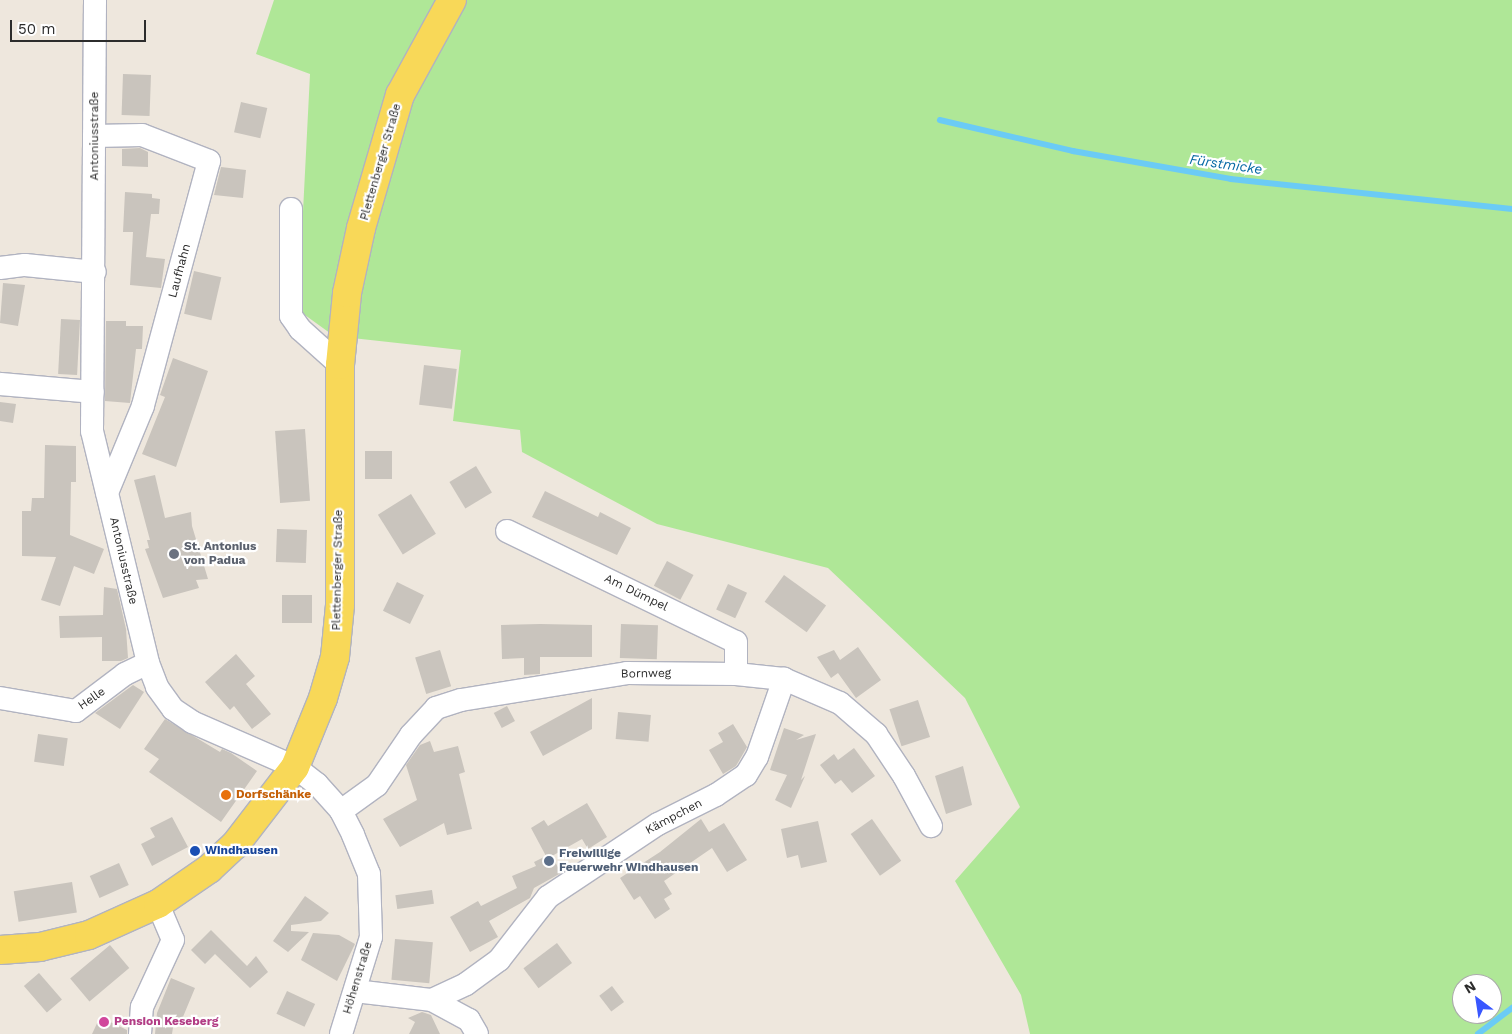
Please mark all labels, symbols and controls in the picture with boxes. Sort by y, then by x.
scale bar [12,10,149,42]
text: 50 m [18,20,55,38]
street label: Antoniusstraße [88,91,102,181]
street label: Plettenberger Straße [357,102,405,222]
water label: Fürstmicke [1189,151,1263,177]
street label: Laufhahn [166,242,194,300]
street label: Plettenberger Straße [330,509,346,631]
street label: Antoniusstraße [106,516,140,606]
place label: St. Antonius von Padua [184,540,257,568]
marker: St. Antonius von Padua [168,548,180,560]
street label: Am Dümpel [602,571,670,615]
street label: Bornweg [621,666,671,682]
street label: Helle [76,685,108,713]
place label: Dorfschänke [236,788,311,802]
marker: Dorfschänke [220,789,232,801]
street label: Kämpchen [643,796,705,838]
place label: Windhausen [205,844,278,858]
marker: Windhausen [189,845,201,857]
place label: Freiwillige Feuerwehr Windhausen [559,847,699,875]
marker: Freiwillige Feuerwehr Windhausen [543,855,555,867]
street label: Höhenstraße [340,940,376,1016]
north arrow [1452,974,1502,1024]
text: N [1461,977,1478,997]
place label: Pension Keseberg [114,1015,218,1029]
marker: Pension Keseberg [98,1016,110,1028]

